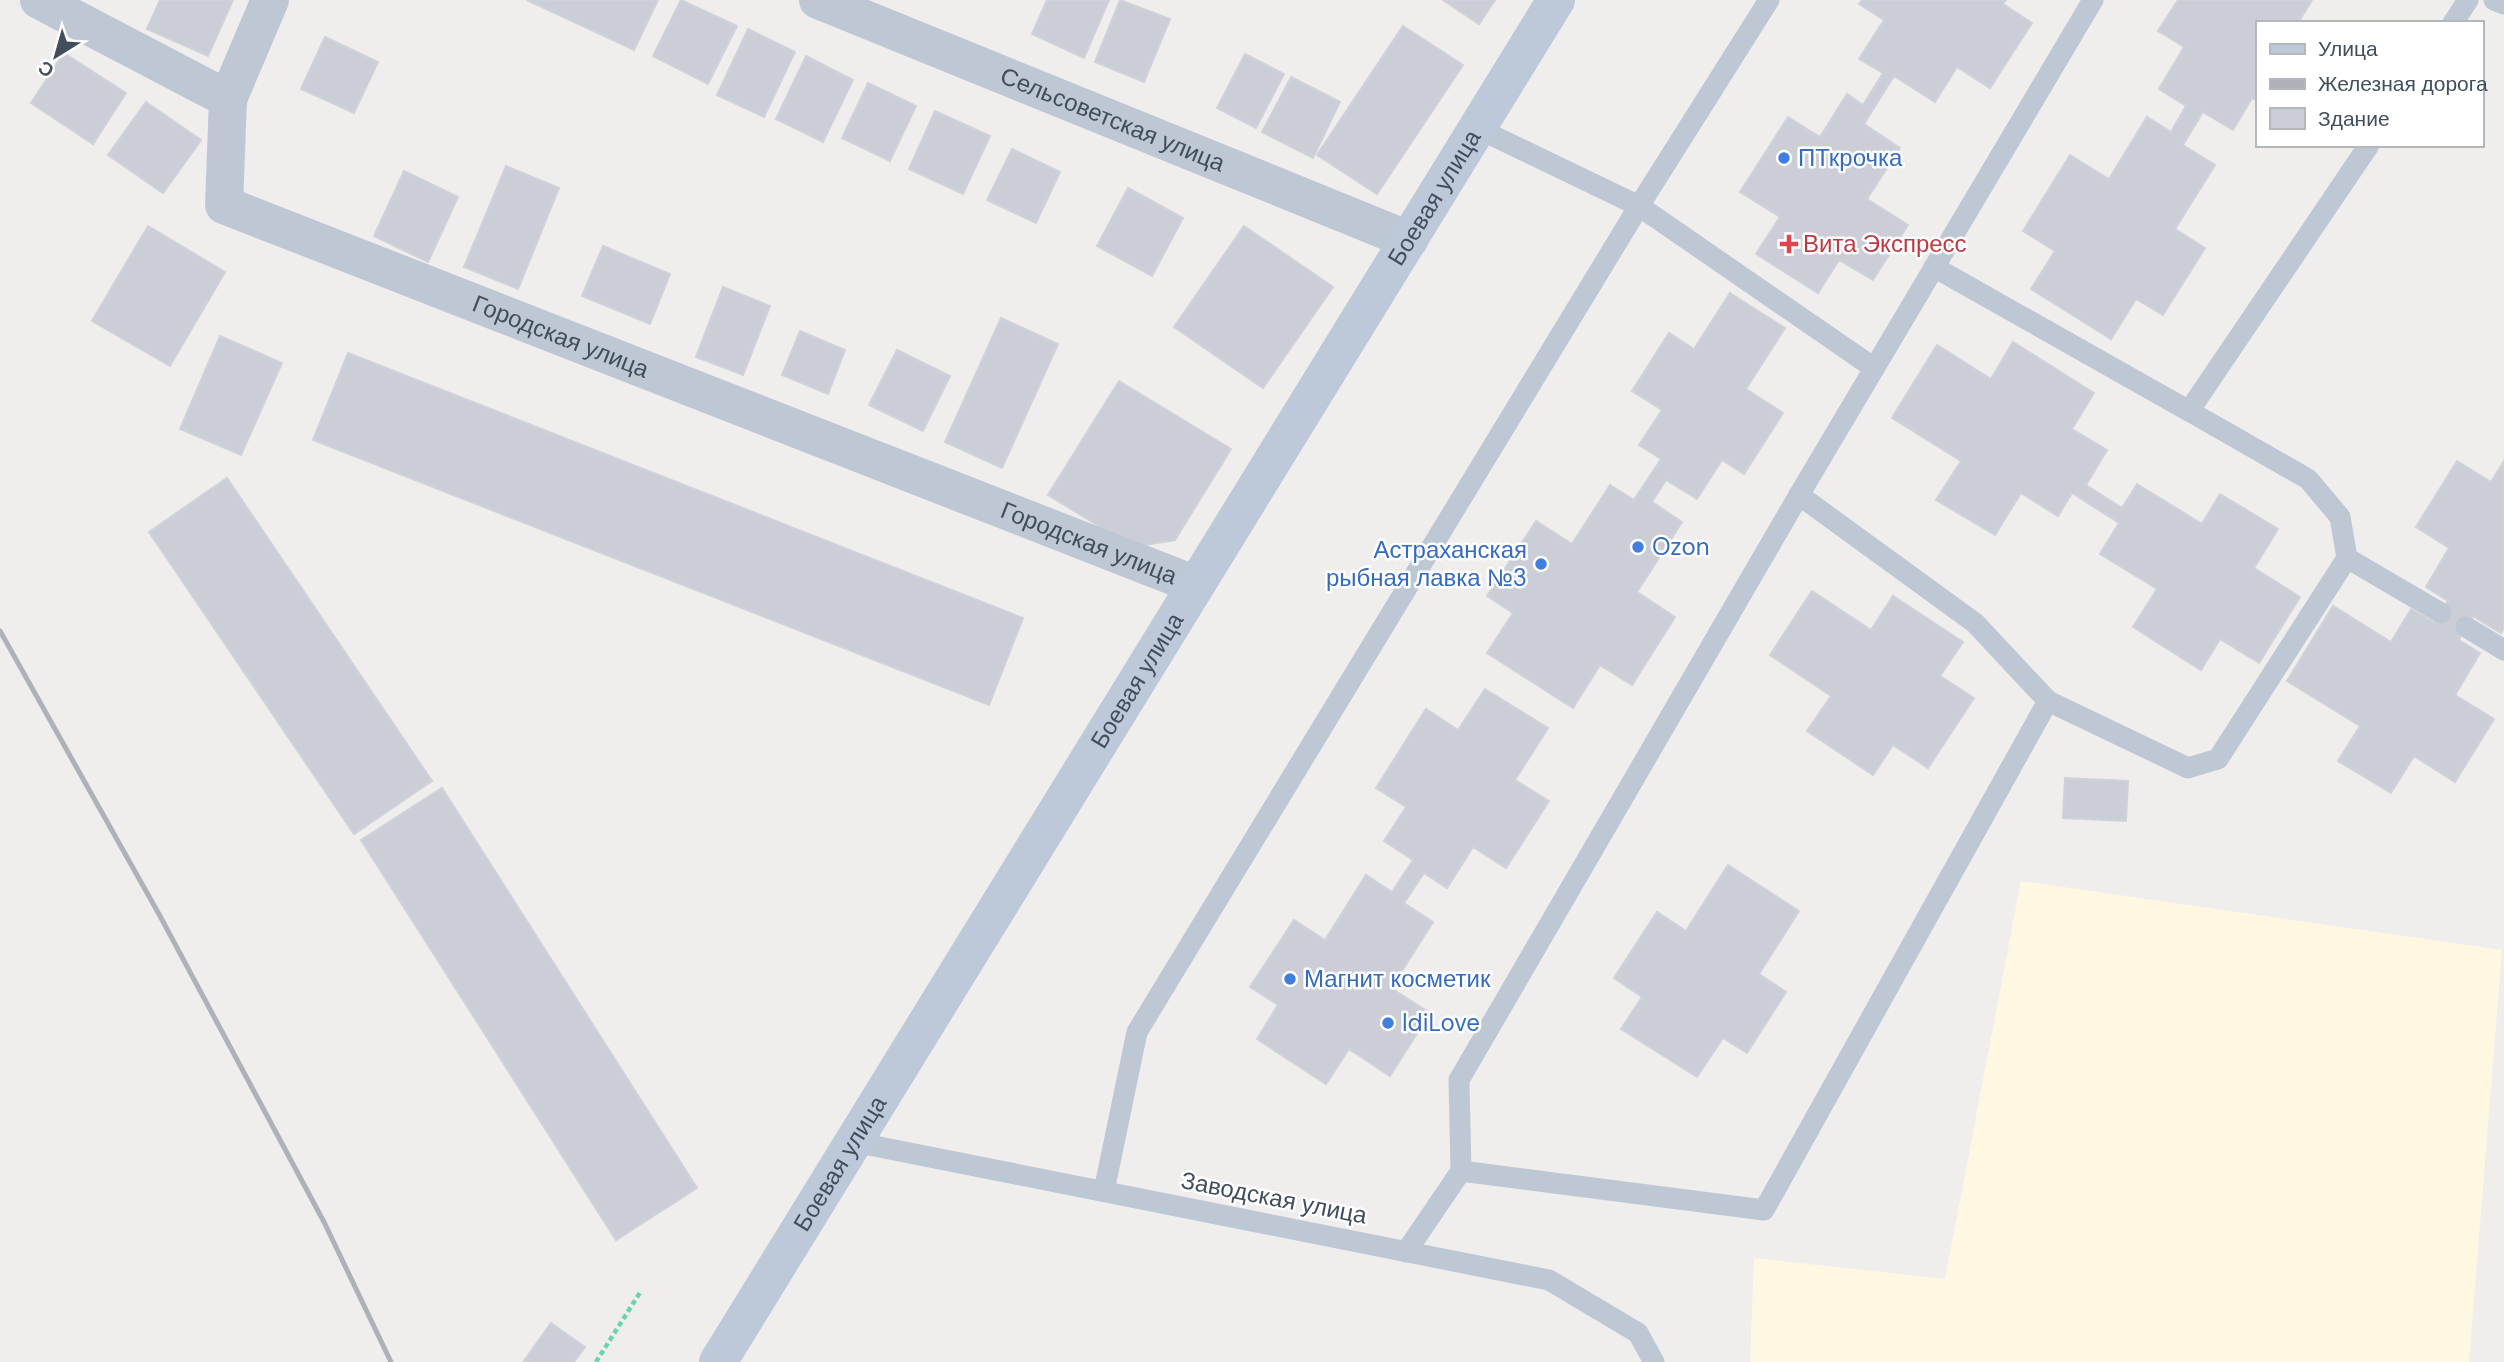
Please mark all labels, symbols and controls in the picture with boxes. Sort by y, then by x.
north arrow [21,21,91,91]
legend [2256,21,2483,147]
text: Улица [2318,35,2378,63]
text: С [33,55,59,83]
street label: Сельсоветская улица [996,60,1230,179]
text: Железная дорога [2318,70,2488,98]
text: Здание [2318,105,2390,133]
street label: Боевая улица [1380,123,1488,271]
place label: ПТкрочка [1798,142,1903,173]
marker: ПТкрочка [1776,150,1792,166]
place label: Вита Экспресс [1803,228,1967,259]
marker: Вита Экспресс [1781,236,1797,252]
street label: Городская улица [468,288,654,385]
street label: Городская улица [996,494,1182,591]
place label: Ozon [1652,531,1710,562]
place label: Астраханская рыбная лавка №3 [1326,534,1527,593]
marker: Ozon [1630,539,1646,555]
marker: Астраханская рыбная лавка №3 [1533,556,1549,572]
street label: Боевая улица [1083,606,1191,754]
place label: Магнит косметик [1304,963,1491,994]
marker: Магнит косметик [1282,971,1298,987]
place label: IdiLove [1402,1007,1480,1038]
marker: IdiLove [1380,1015,1396,1031]
street label: Боевая улица [786,1089,893,1237]
street label: Заводская улица [1178,1164,1370,1231]

